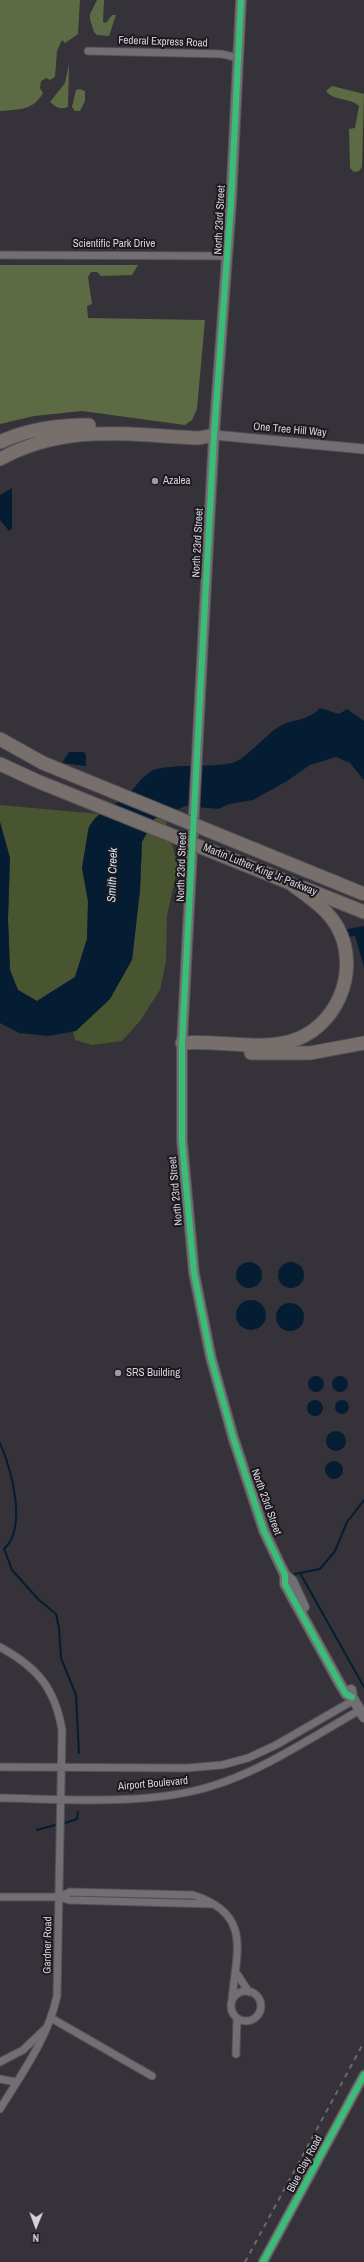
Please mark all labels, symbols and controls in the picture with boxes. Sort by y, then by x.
street label: Federal Express Road [118,34,208,50]
street label: North 23rd Street [212,185,228,255]
street label: Scientific Park Drive [73,237,155,251]
street label: One Tree Hill Way [253,420,327,440]
place label: Azalea [163,474,191,488]
marker: Azalea [150,476,160,486]
street label: North 23rd Street [190,508,206,578]
street label: North 23rd Street [174,832,190,902]
street label: Martin Luther King Jr Parkway [201,841,319,899]
water label: Smith Creek [105,847,121,903]
street label: North 23rd Street [166,1156,186,1226]
place label: SRS Building [126,1366,180,1380]
marker: SRS Building [113,1368,123,1378]
street label: North 23rd Street [248,1467,284,1537]
street label: Airport Boulevard [117,1774,189,1794]
street label: Gardner Road [41,1916,55,1974]
street label: Blue Clay Road [284,2133,326,2195]
north arrow [16,2206,56,2246]
text: N [32,2231,39,2245]

